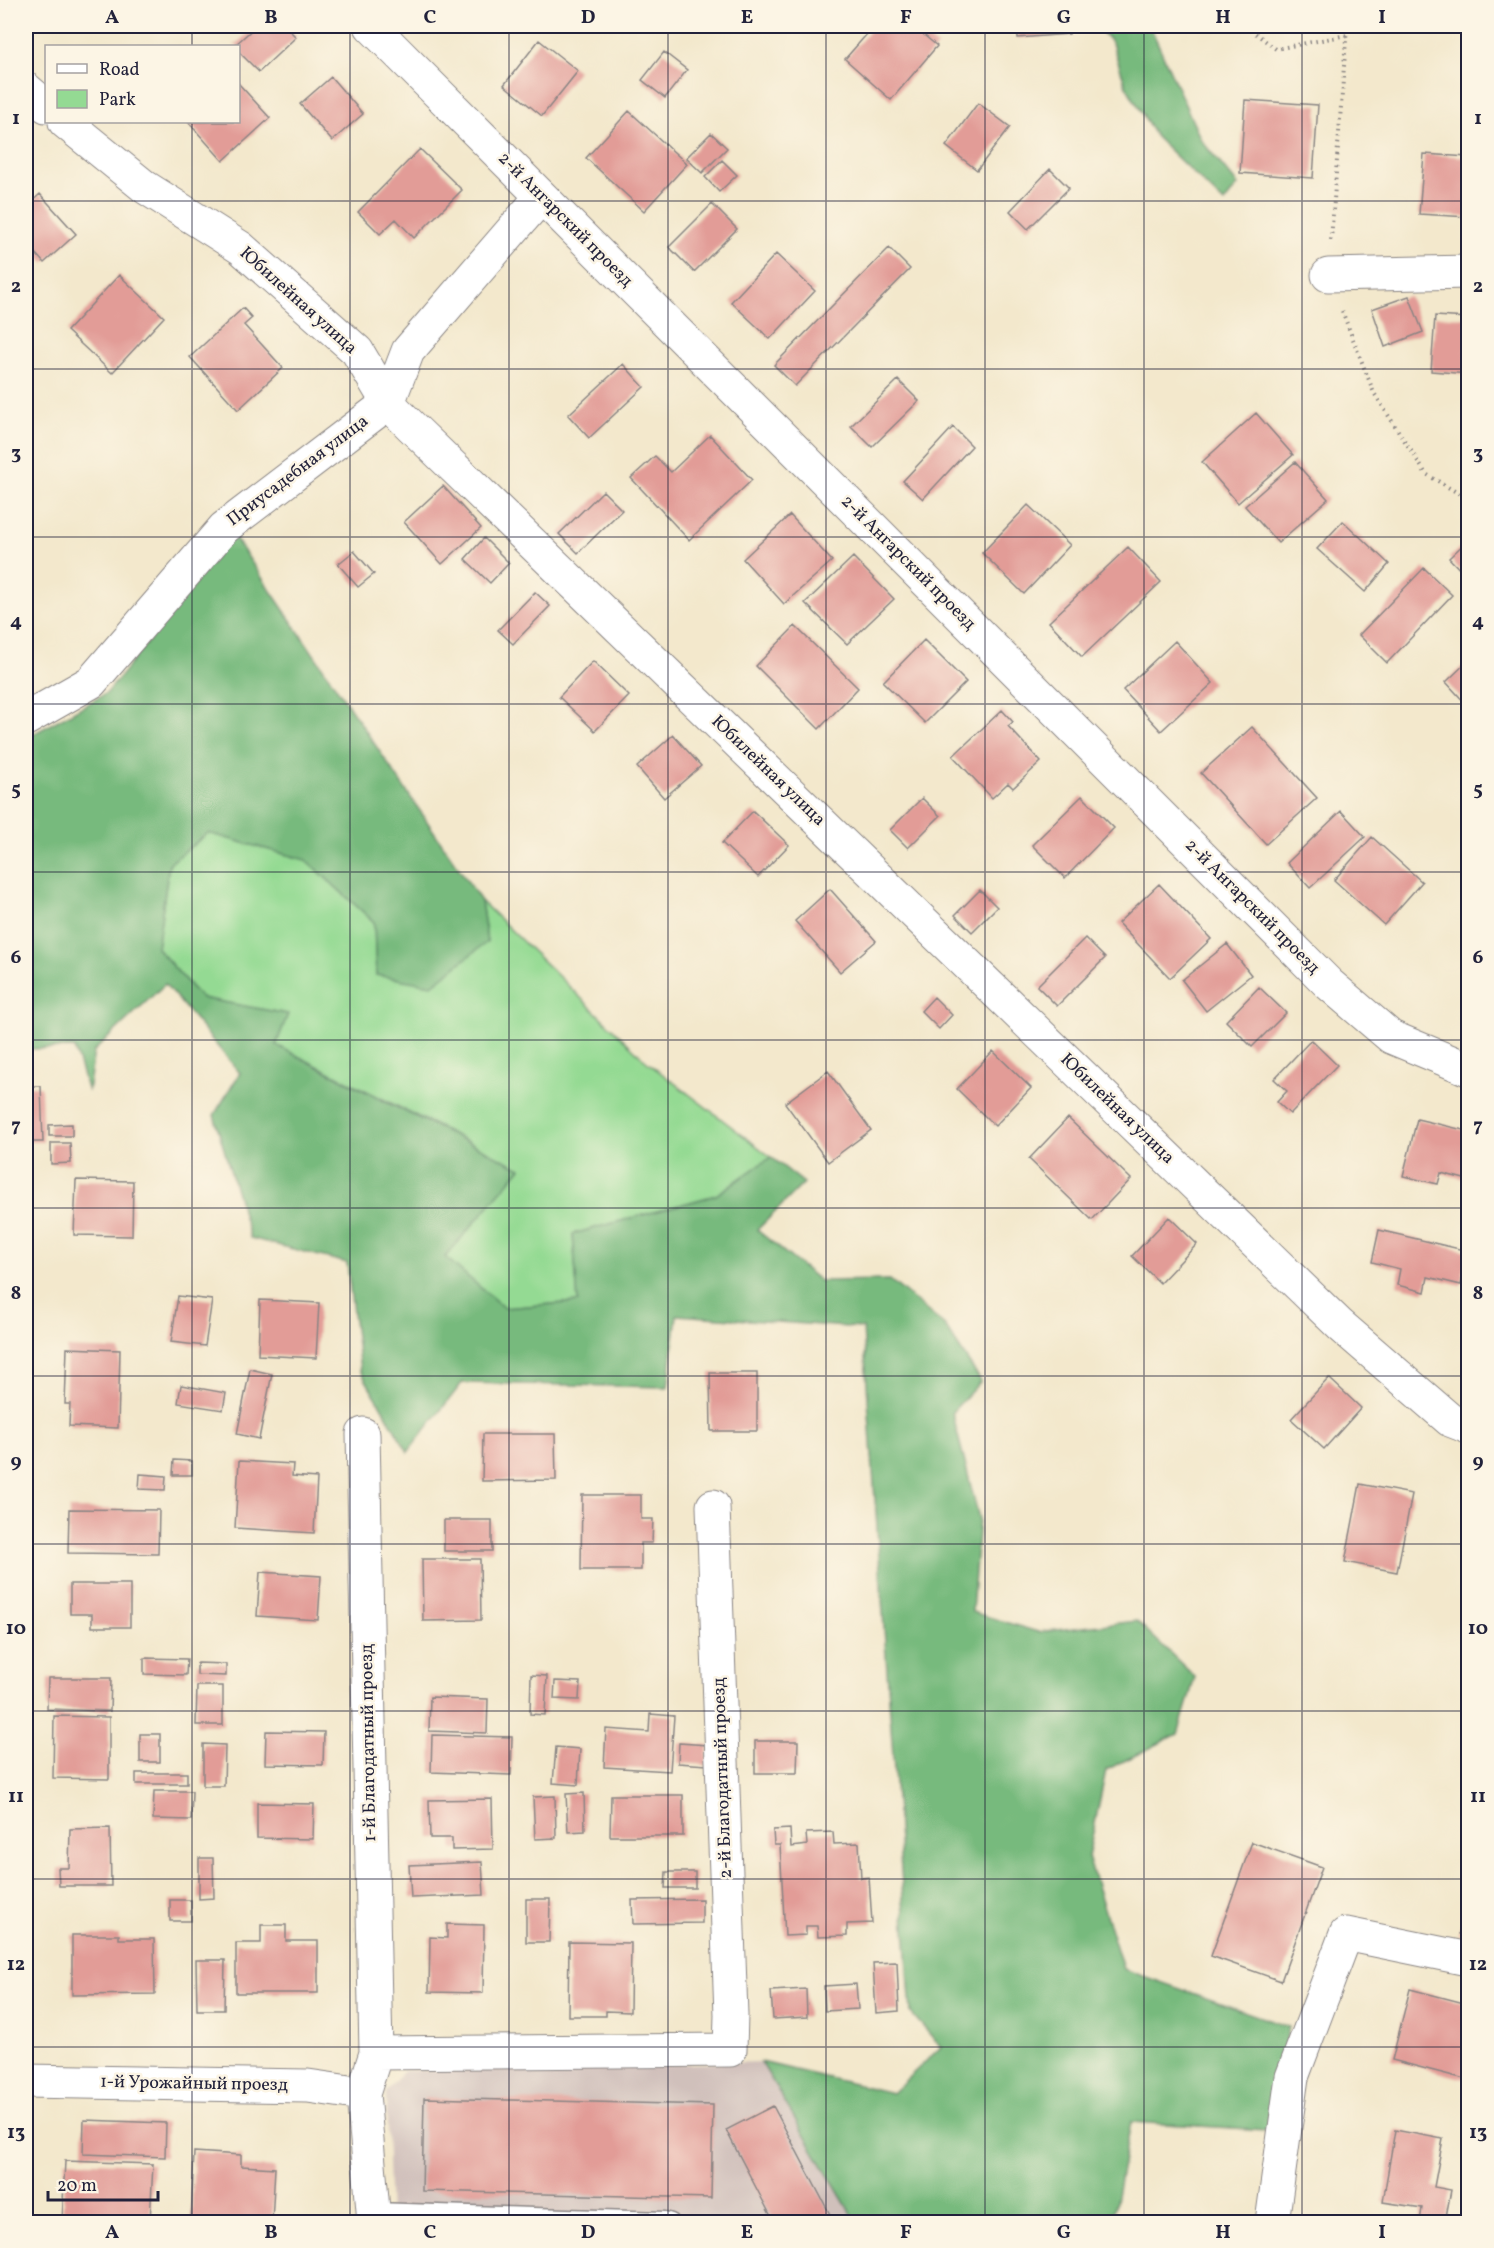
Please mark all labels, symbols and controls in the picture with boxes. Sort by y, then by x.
text: A [105,4,119,32]
text: B [264,4,278,32]
text: C [424,4,437,32]
text: D [581,4,595,32]
text: E [741,4,753,32]
text: F [900,4,912,32]
text: G [1057,4,1071,32]
text: H [1215,4,1231,32]
text: I [1378,4,1386,32]
legend [45,45,240,123]
text: Road [99,58,140,83]
text: Park [99,88,136,113]
text: 1 [12,105,20,133]
text: 1 [1474,105,1482,133]
street label: 2-й Ангарский проезд [492,147,638,293]
street label: Юбилейная улица [234,241,362,361]
text: 2 [11,273,21,301]
text: 2 [1473,273,1483,301]
street label: Приусадебная улица [222,409,374,533]
text: 3 [11,440,21,468]
text: 3 [1473,440,1483,468]
street label: 2-й Ангарский проезд [835,490,981,636]
text: 4 [10,608,22,636]
text: 4 [1472,608,1484,636]
street label: Юбилейная улица [705,710,831,832]
text: 5 [11,776,21,804]
text: 5 [1473,776,1483,804]
street label: 2-й Ангарский проезд [1179,834,1325,980]
text: 6 [11,944,22,972]
text: 6 [1473,944,1484,972]
street label: Юбилейная улица [1054,1048,1180,1170]
text: 7 [11,1112,21,1140]
text: 7 [1473,1112,1483,1140]
text: 8 [11,1280,21,1308]
text: 8 [1473,1280,1483,1308]
text: 9 [10,1448,22,1476]
text: 9 [1472,1448,1484,1476]
text: 10 [6,1615,26,1643]
text: 10 [1468,1615,1488,1643]
street label: 1-й Благодатный проезд [355,1644,383,1842]
street label: 2-й Благодатный проезд [707,1677,739,1879]
text: 11 [8,1783,24,1811]
text: 11 [1470,1783,1486,1811]
text: 12 [7,1951,25,1979]
text: 12 [1469,1951,1487,1979]
street label: 1-й Урожайный проезд [100,2070,288,2098]
text: 13 [7,2119,25,2147]
text: 13 [1469,2119,1487,2147]
scale bar [48,2164,158,2202]
text: 20 m [57,2174,97,2199]
text: A [105,2219,119,2247]
text: B [264,2219,278,2247]
text: C [424,2219,437,2247]
text: D [581,2219,595,2247]
text: E [741,2219,753,2247]
text: F [900,2219,912,2247]
text: G [1057,2219,1071,2247]
text: H [1215,2219,1231,2247]
text: I [1378,2219,1386,2247]

